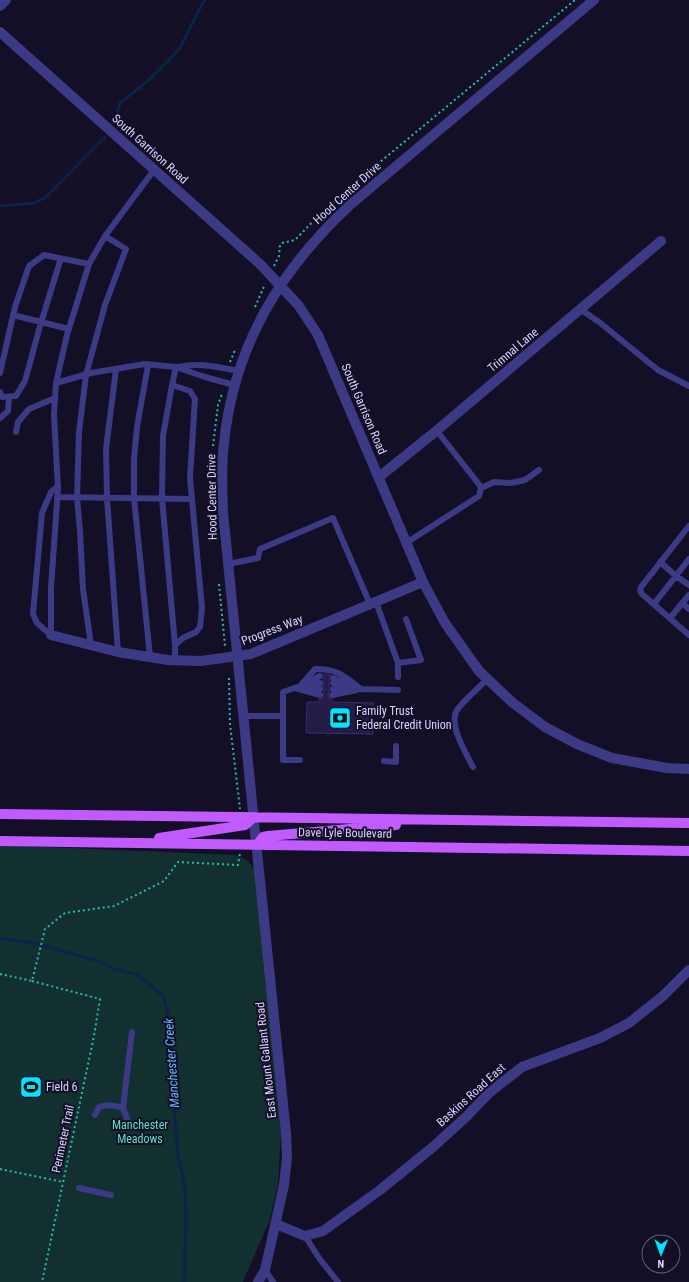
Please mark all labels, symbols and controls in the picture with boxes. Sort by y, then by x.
street label: South Garrison Road [109,111,191,187]
street label: Hood Center Drive [310,159,384,227]
street label: Trimnal Lane [485,325,541,375]
street label: South Garrison Road [339,362,389,457]
street label: Hood Center Drive [204,454,220,540]
street label: Progress Way [239,612,305,648]
place label: Family Trust Federal Credit Union [356,704,452,732]
bank icon: Family Trust Federal Credit Union [327,705,353,731]
street label: Dave Lyle Boulevard [298,825,392,841]
street label: East Mount Gallant Road [253,1001,279,1119]
water label: Manchester Creek [161,1017,182,1108]
street label: Baskins Road East [434,1060,509,1129]
sports icon: Field 6 [18,1074,44,1100]
place label: Field 6 [46,1080,78,1094]
street label: Perimeter Trail [49,1104,77,1174]
park label: Manchester Meadows [112,1118,168,1146]
north arrow [641,1234,681,1274]
text: N [657,1257,664,1270]

